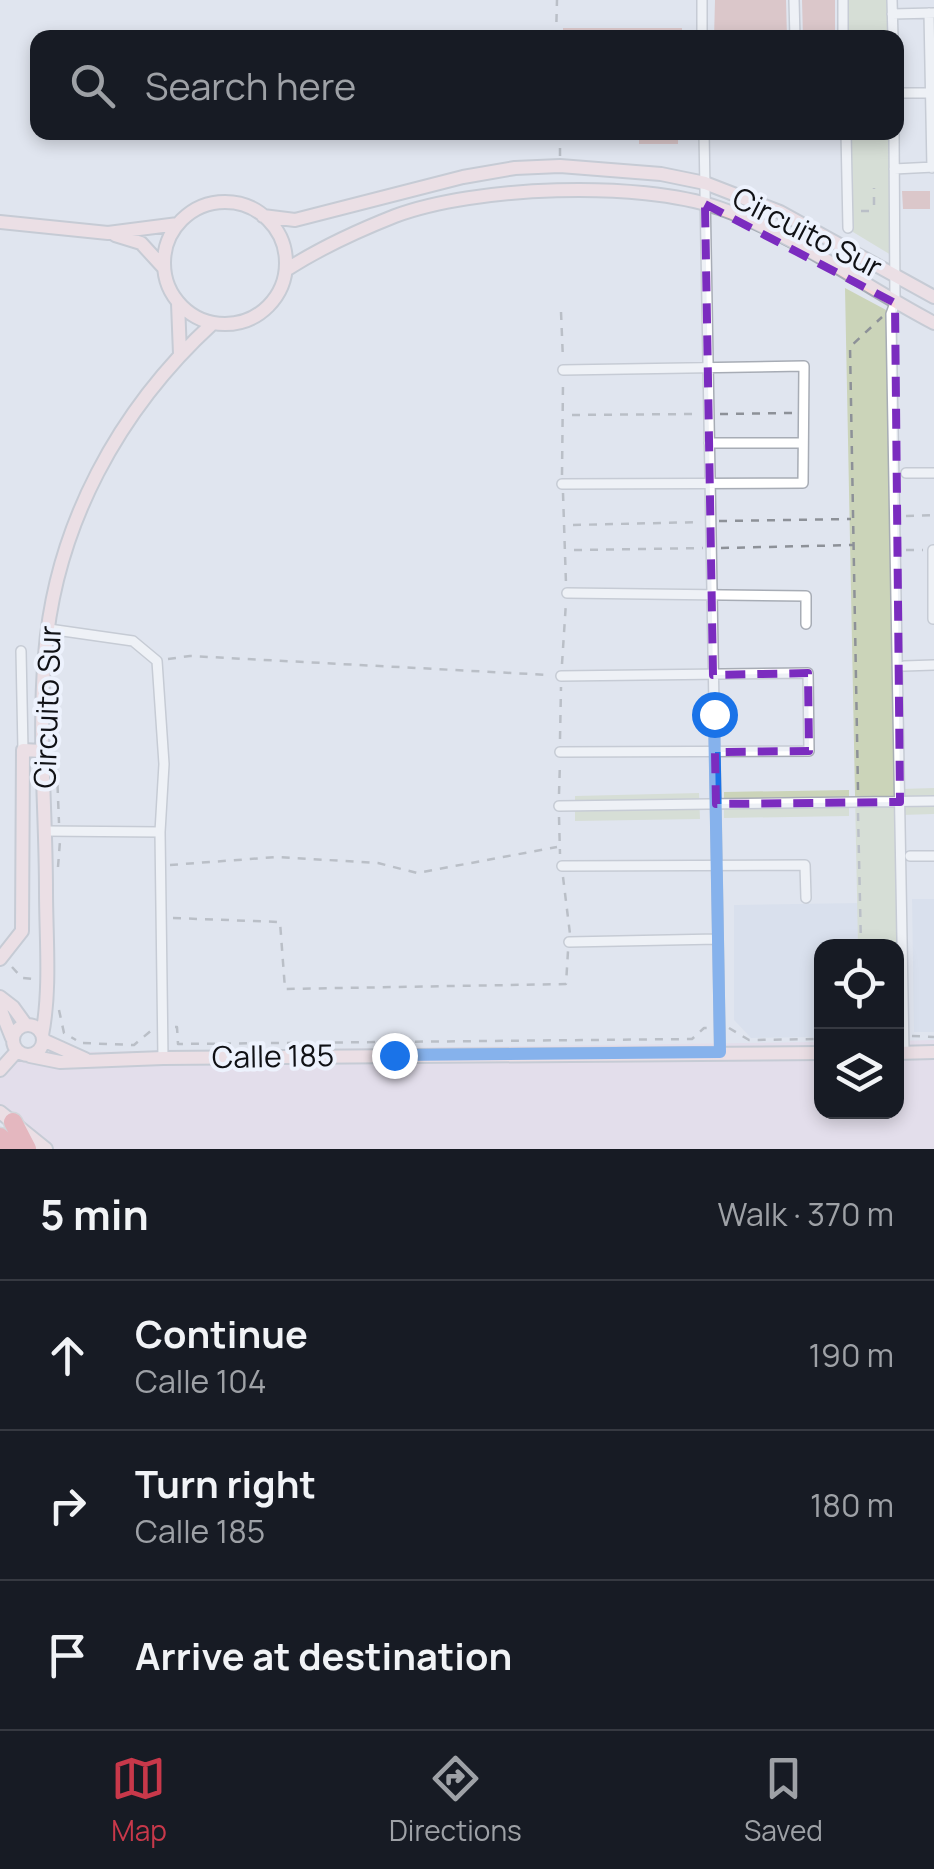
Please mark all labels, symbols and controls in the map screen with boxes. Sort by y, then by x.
search box [30,30,904,140]
icon: search [65,58,120,113]
text: Search here [145,59,356,111]
street label: Circuito Sur [726,176,890,287]
street label: Circuito Sur [23,625,70,789]
route start [692,692,738,738]
map controls [814,939,904,1119]
button: locate [814,939,904,1029]
button: layers [814,1029,904,1119]
route end [372,1033,418,1079]
street label: Calle 185 [212,1034,334,1077]
text: 5 min [40,1185,149,1243]
text: Walk · 370 m [718,1192,894,1236]
text: Continue [135,1307,308,1359]
icon: ahead [40,1328,95,1383]
text: 190 m [809,1333,894,1377]
text: Calle 104 [135,1359,267,1403]
text: Turn right [135,1457,316,1509]
icon: right [40,1478,95,1533]
text: 180 m [810,1483,894,1527]
text: Calle 185 [135,1509,265,1553]
icon: arrive [40,1628,95,1683]
text: Arrive at destination [135,1629,512,1681]
tab: Map [111,1751,167,1849]
tab: Directions [389,1751,522,1849]
tab: Saved [744,1751,823,1849]

